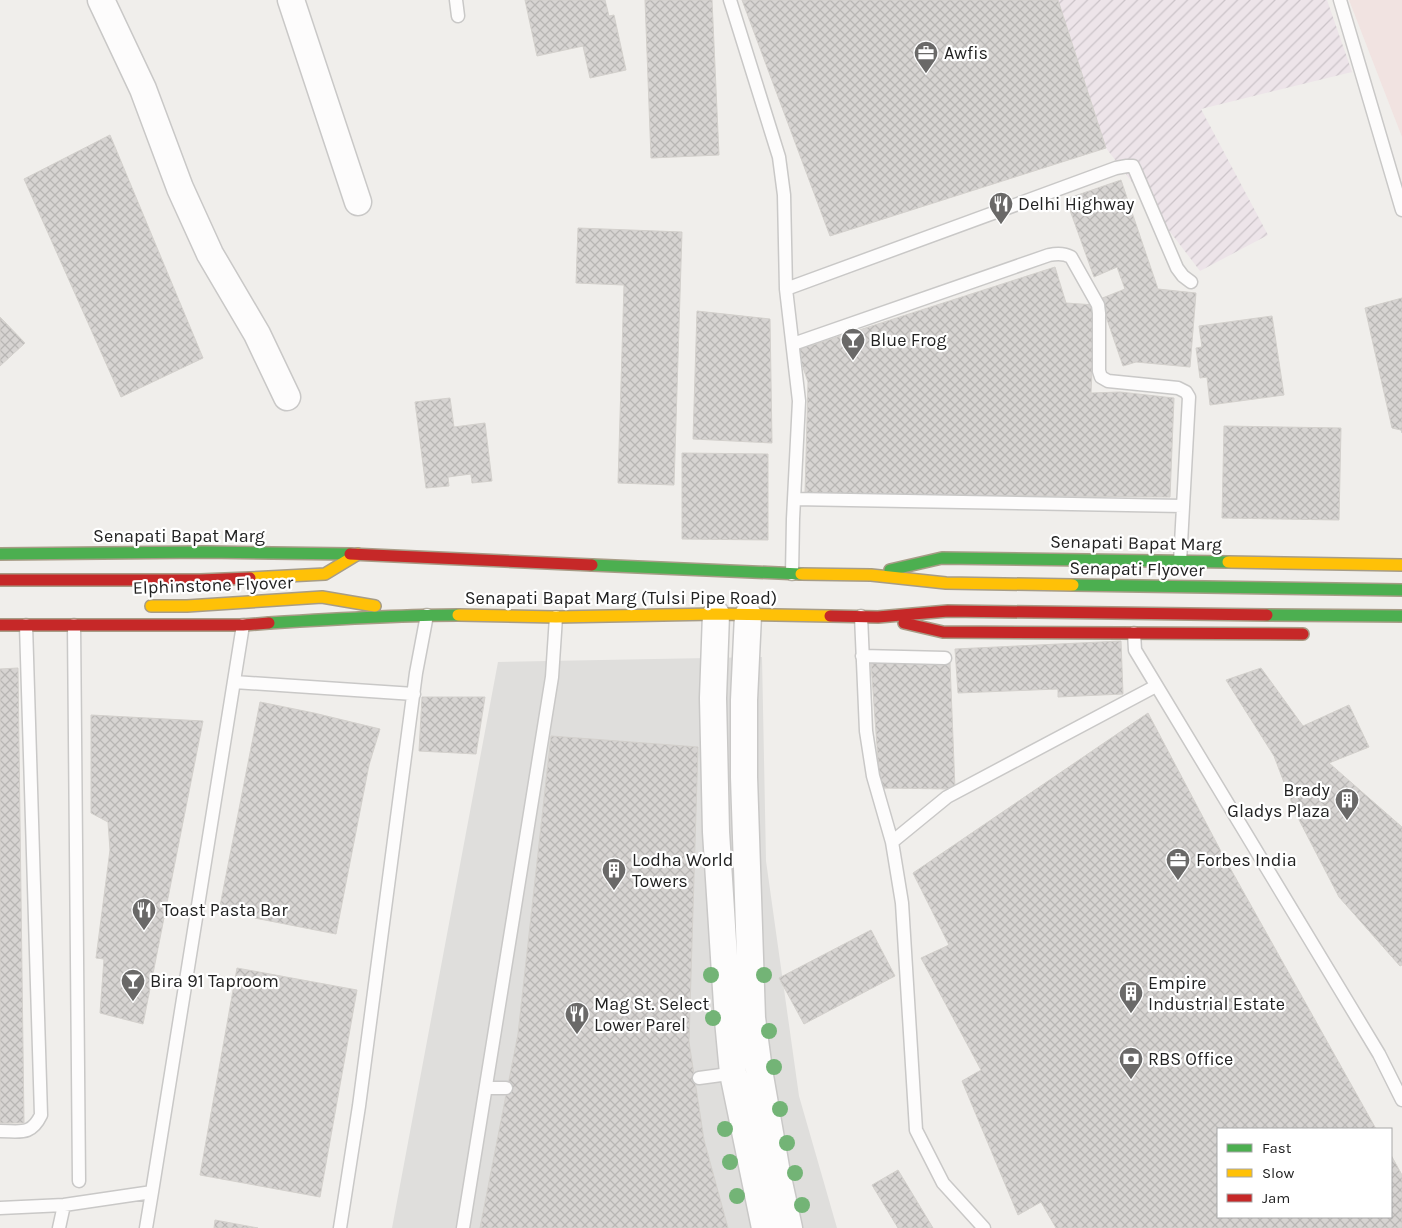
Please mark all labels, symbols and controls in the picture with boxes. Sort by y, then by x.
office icon: Awfis [913,40,939,74]
place label: Awfis [944,42,988,64]
restaurant icon: Delhi Highway [988,191,1014,225]
place label: Delhi Highway [1018,193,1135,215]
bar icon: Blue Frog [840,327,866,361]
place label: Blue Frog [870,329,947,351]
street label: Senapati Bapat Marg [93,525,265,547]
street label: Senapati Bapat Marg [1050,531,1222,555]
street label: Senapati Flyover [1069,557,1205,581]
street label: Elphinstone Flyover [132,571,294,599]
street label: Senapati Bapat Marg (Tulsi Pipe Road) [465,587,777,609]
place label: Brady Gladys Plaza [1227,779,1331,822]
building icon: Brady Gladys Plaza [1334,787,1360,821]
office icon: Forbes India [1165,847,1191,881]
place label: Lodha World Towers [632,849,734,892]
place label: Forbes India [1196,849,1297,871]
building icon: Lodha World Towers [601,857,627,891]
restaurant icon: Toast Pasta Bar [131,897,157,931]
place label: Toast Pasta Bar [162,899,288,921]
bar icon: Bira 91 Taproom [120,968,146,1002]
place label: Bira 91 Taproom [150,970,279,992]
place label: Empire Industrial Estate [1148,972,1285,1015]
building icon: Empire Industrial Estate [1118,980,1144,1014]
place label: Mag St. Select Lower Parel [594,993,709,1036]
restaurant icon: Mag St. Select Lower Parel [564,1001,590,1035]
bank icon: RBS Office [1118,1046,1144,1080]
place label: RBS Office [1148,1048,1233,1070]
legend [1217,1128,1392,1218]
text: Fast [1262,1139,1292,1157]
text: Slow [1262,1164,1294,1182]
text: Jam [1262,1189,1290,1207]

